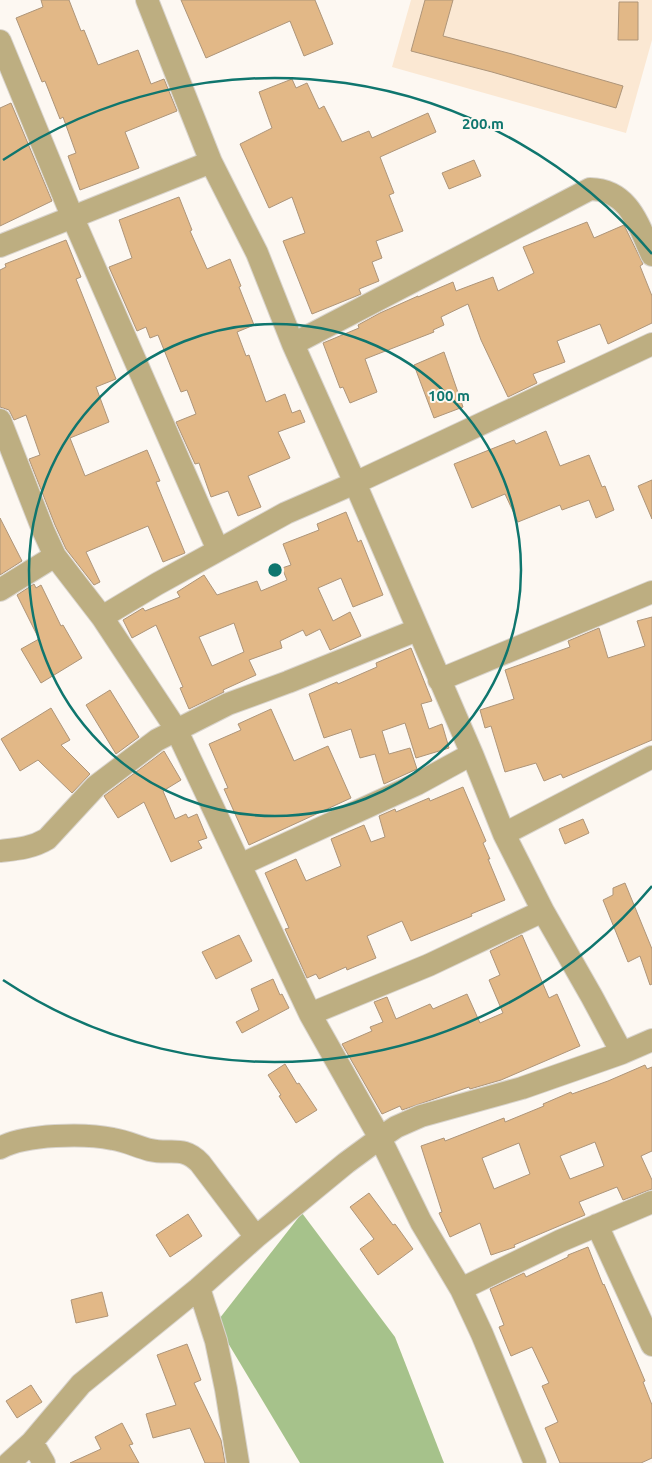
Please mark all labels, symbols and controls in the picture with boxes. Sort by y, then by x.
text: 200 m [462,115,504,132]
text: 100 m [428,387,470,404]
centre of rings [266,561,284,579]

